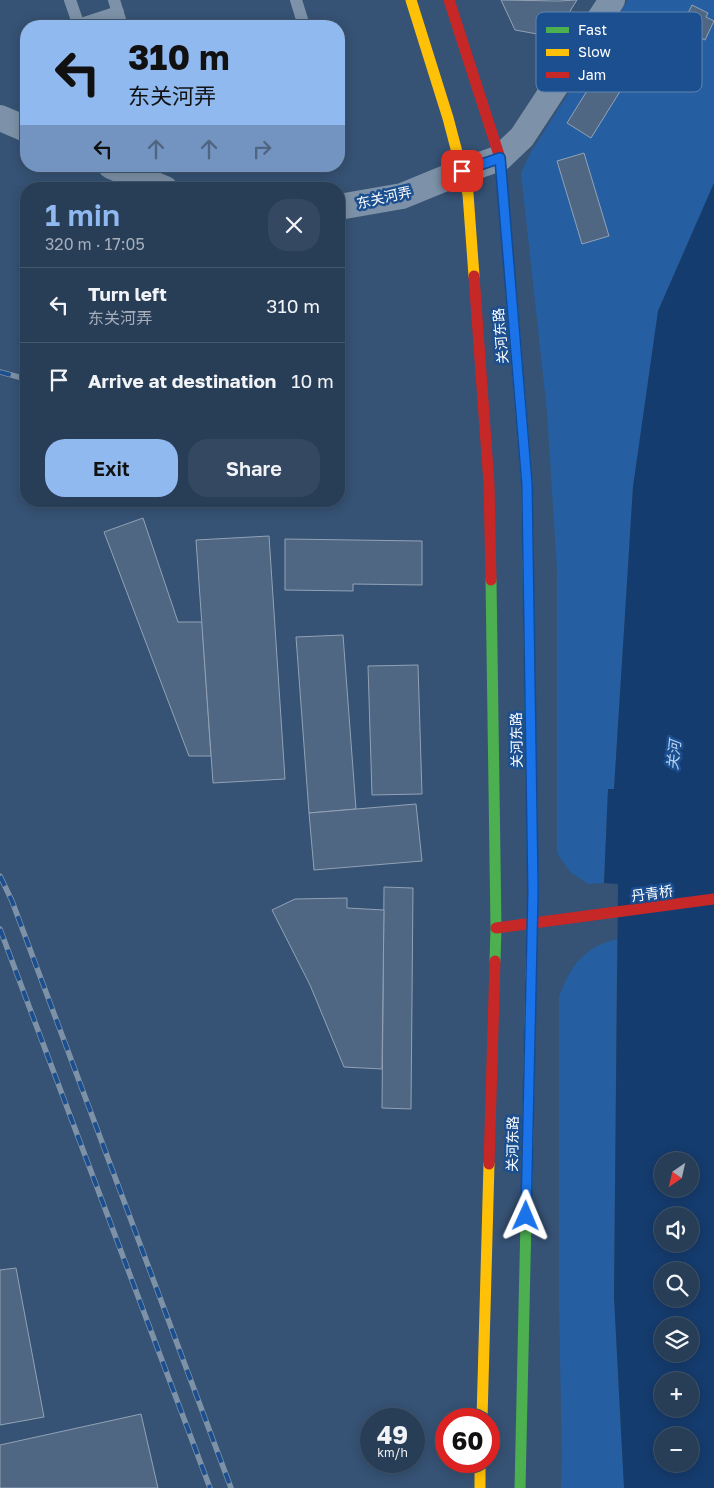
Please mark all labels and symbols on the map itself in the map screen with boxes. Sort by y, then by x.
legend [536,12,702,92]
text: Fast [578,21,607,38]
text: Slow [578,43,611,60]
text: Jam [578,66,606,83]
pin [441,150,483,192]
street label: 东关河弄 [355,182,413,212]
street label: 关河东路 [489,307,511,365]
street label: 关河东路 [507,712,525,768]
water label: 关河 [662,736,684,771]
street label: 丹青桥 [630,882,674,904]
street label: 关河东路 [503,1116,521,1172]
north arrow [654,1152,699,1198]
position arrow [499,1189,551,1241]
speed limit sign: 60 [435,1408,500,1473]

